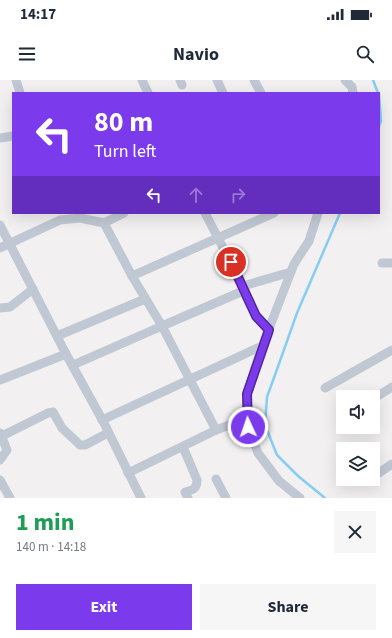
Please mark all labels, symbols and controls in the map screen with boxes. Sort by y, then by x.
text: 14:17 [20,4,56,25]
text: Navio [173,42,219,67]
icon: menu [16,43,38,65]
icon: search [354,43,376,65]
text: 80 m [94,102,153,142]
icon: left [28,108,80,160]
text: Turn left [94,139,156,164]
icon: left [143,184,165,206]
icon: ahead [185,184,207,206]
icon: right [227,184,249,206]
pin [214,245,248,279]
icon: arrive [220,251,242,273]
map controls [336,390,380,486]
button: sound [336,390,380,434]
position arrow [227,406,269,448]
button: layers [336,442,380,486]
text: 1 min [16,505,74,540]
button: close [334,511,376,553]
text: 140 m · 14:18 [16,538,86,556]
button: Exit [16,584,192,630]
button: Share [200,584,376,630]

